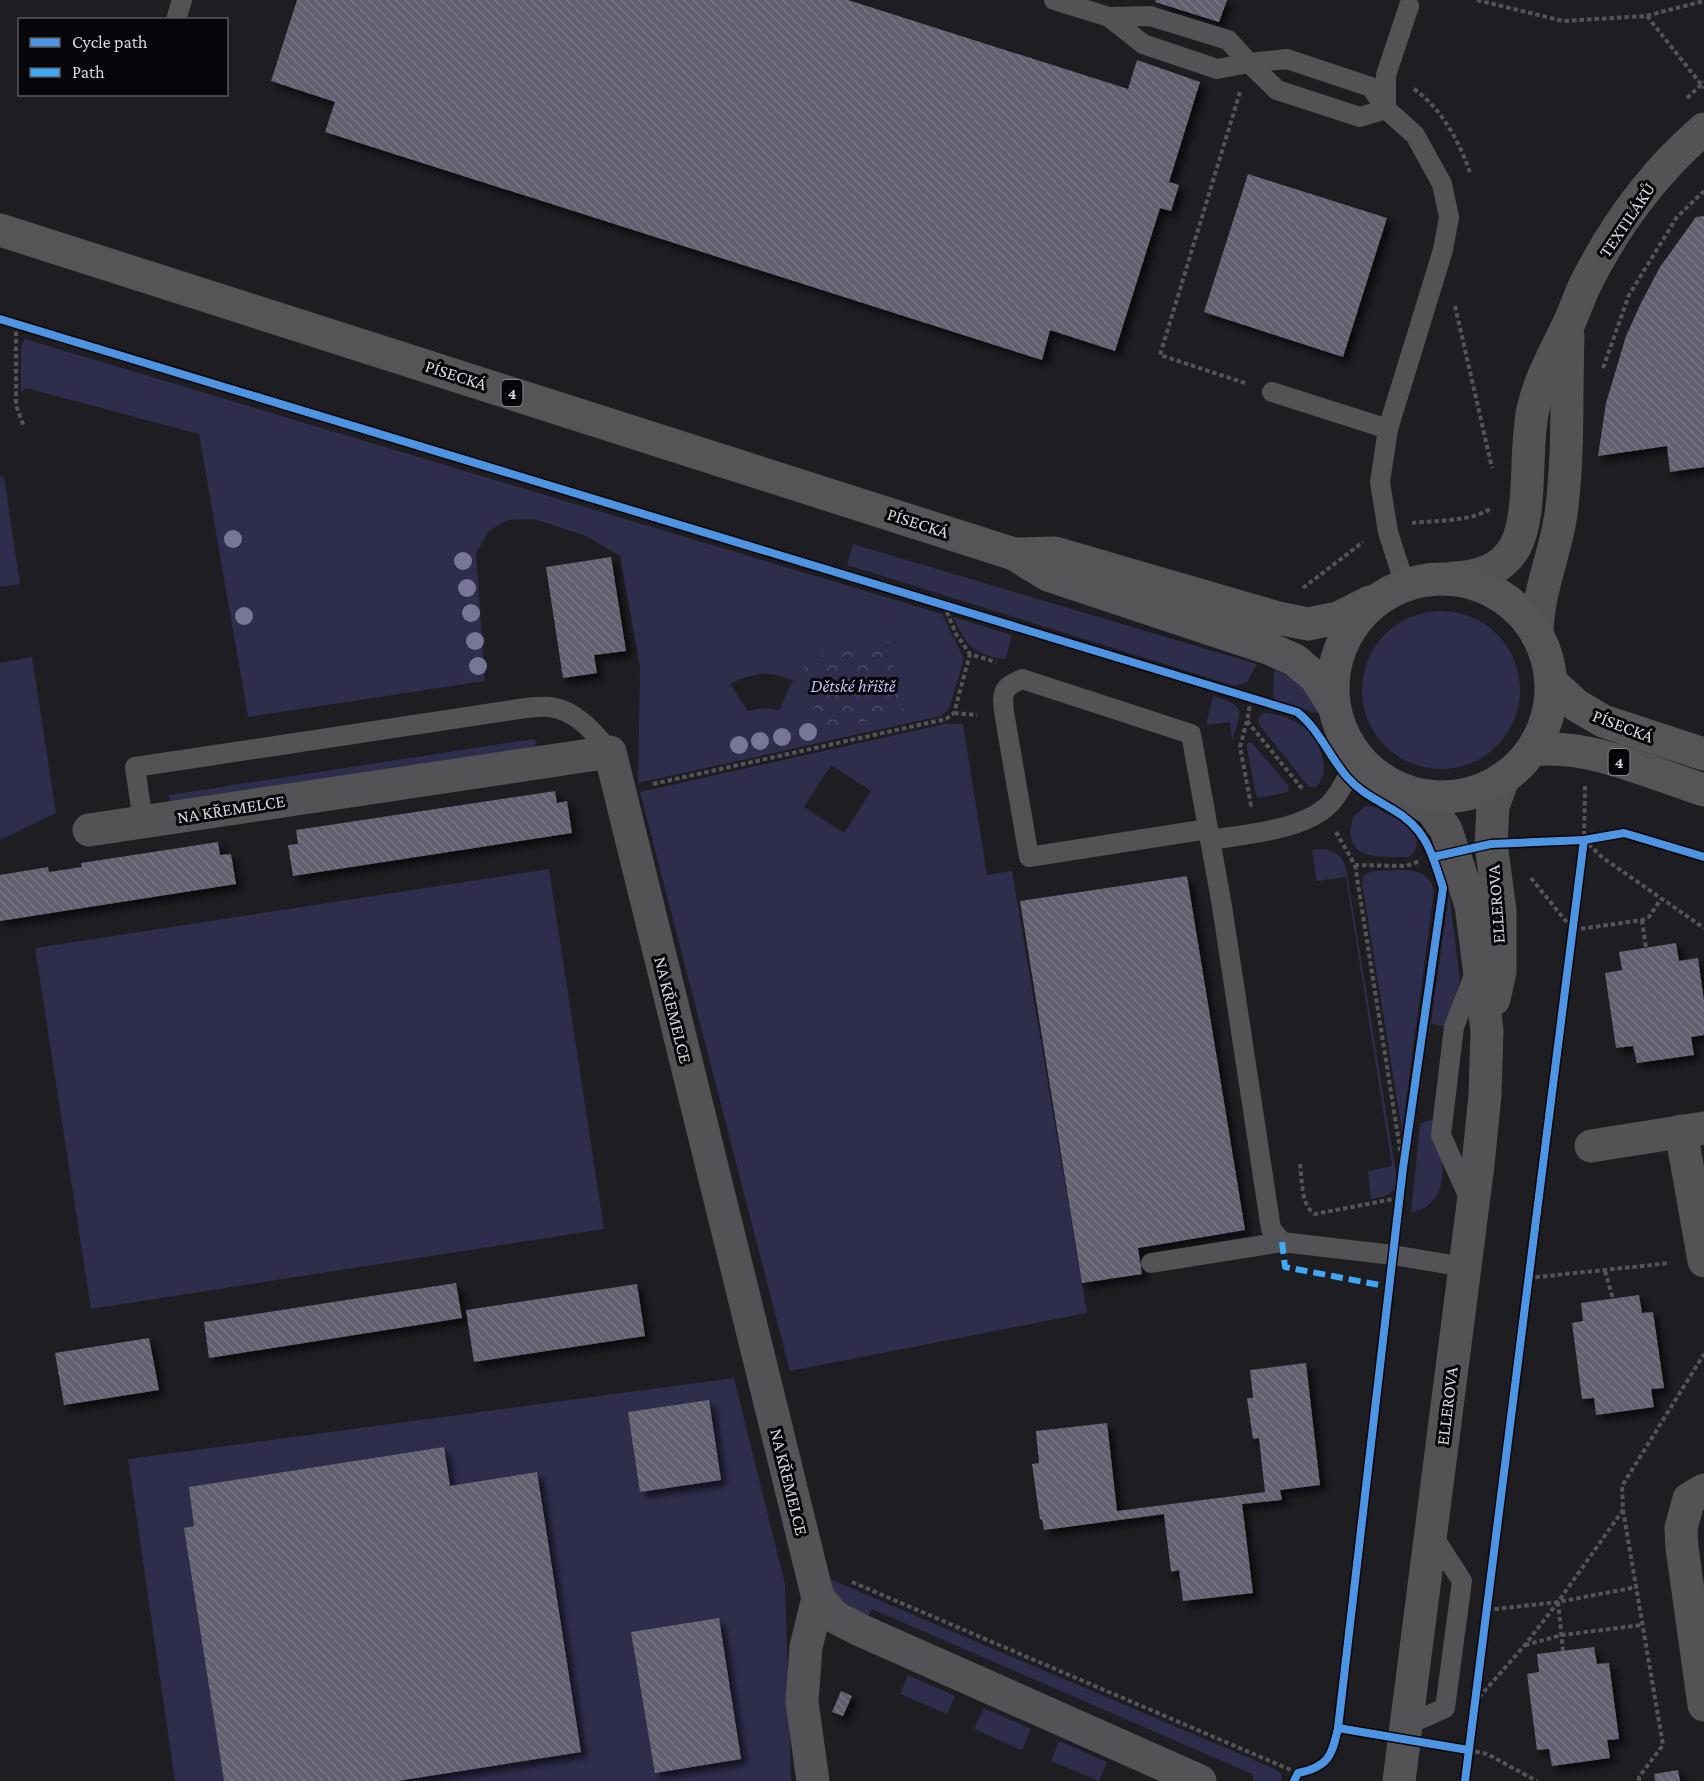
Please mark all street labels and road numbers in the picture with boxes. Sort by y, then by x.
street label: TEXTILÁKŮ [1595,179,1659,261]
street label: PÍSECKÁ [423,356,490,395]
road number: 4 [502,380,522,406]
street label: PÍSECKÁ [885,504,952,543]
street label: PÍSECKÁ [1590,705,1657,747]
road number: 4 [1608,749,1630,775]
street label: NA KŘEMELCE [175,791,287,827]
street label: ELLEROVA [1483,863,1509,944]
street label: NA KŘEMELCE [650,954,696,1066]
street label: ELLEROVA [1432,1365,1462,1446]
street label: NA KŘEMELCE [766,1426,812,1538]

